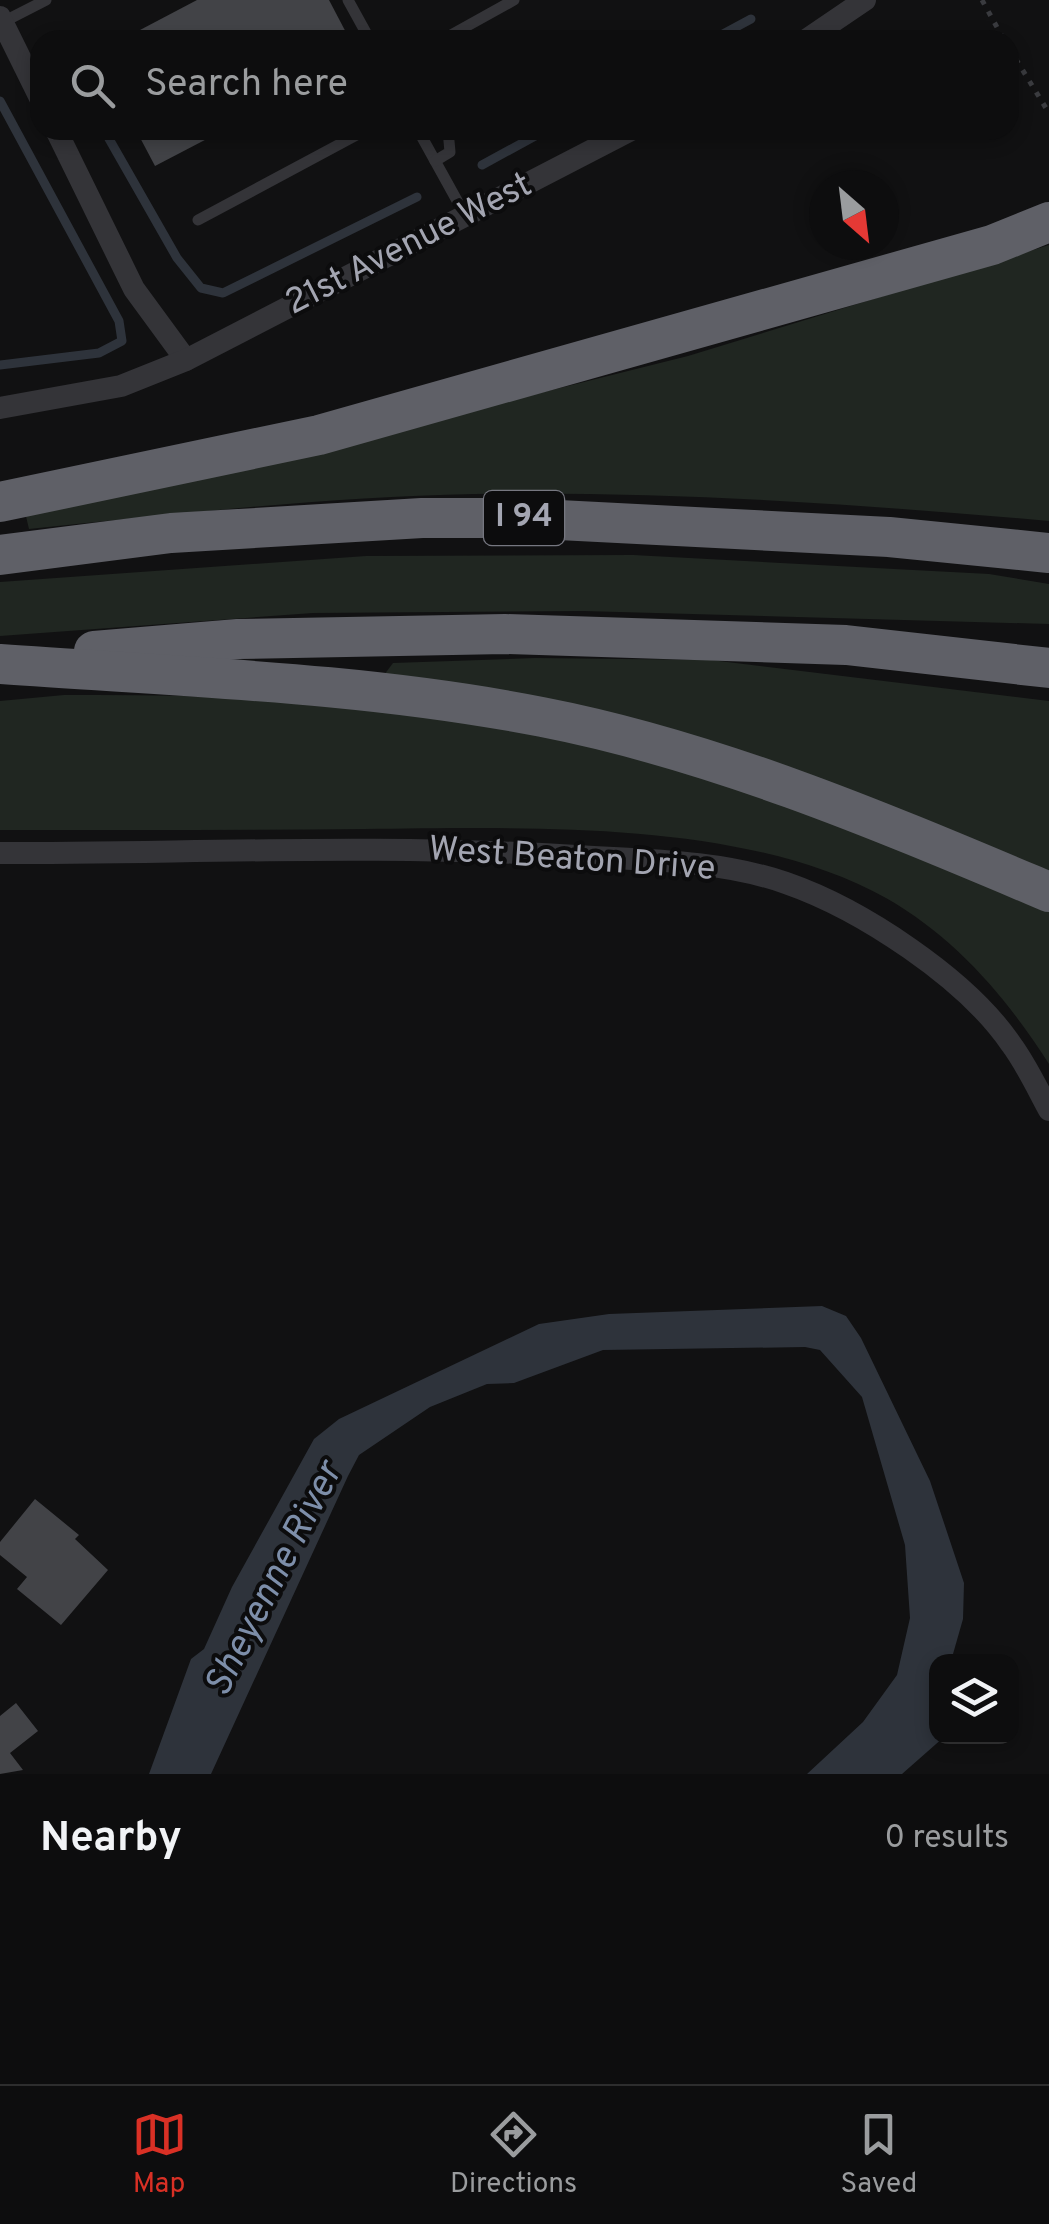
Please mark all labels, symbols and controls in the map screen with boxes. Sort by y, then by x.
search box [30,30,1019,140]
icon: search [65,58,120,113]
text: Search here [145,61,348,110]
street label: 21st Avenue West [278,164,540,326]
north arrow [809,170,899,260]
road number: I 94 [484,491,564,545]
street label: West Beaton Drive [427,828,717,892]
water label: Sheyenne River [195,1452,356,1705]
map controls [929,1654,1019,1744]
button: layers [929,1654,1019,1744]
text: Nearby [40,1813,182,1866]
text: 0 results [884,1819,1009,1859]
tab: Map [132,2107,187,2203]
tab: Directions [450,2107,577,2203]
tab: Saved [840,2107,917,2203]

